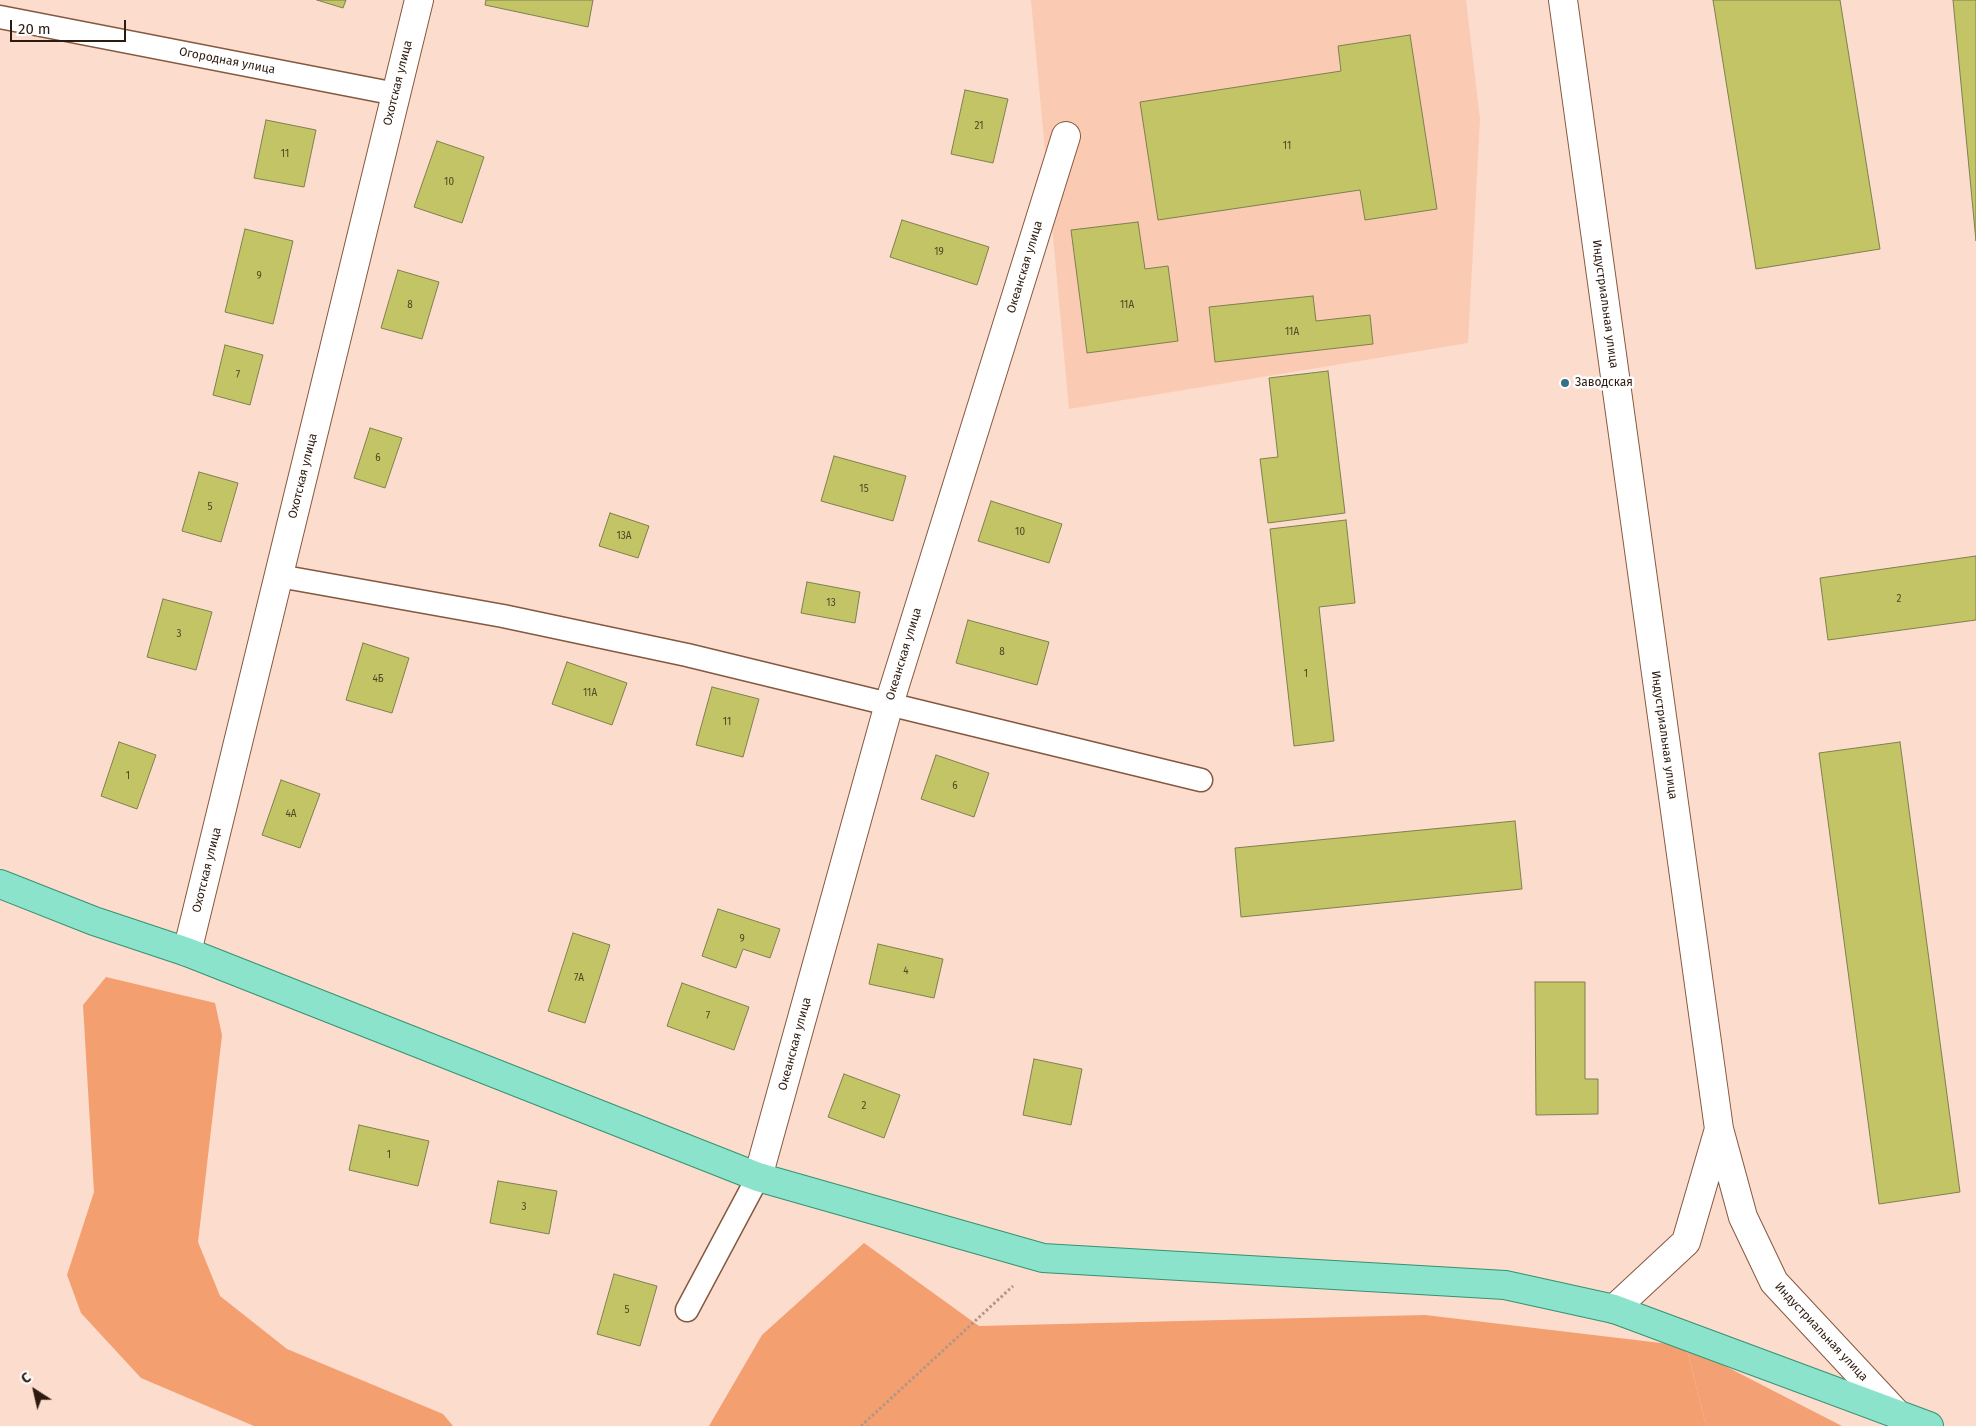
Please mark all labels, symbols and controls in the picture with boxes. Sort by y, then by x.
scale bar [12,10,129,42]
text: 20 m [18,20,51,38]
street label: Охотская улица [380,39,416,127]
street label: Огородная улица [178,45,276,77]
house number: 21 [974,120,984,132]
house number: 11 [1283,140,1291,152]
house number: 11 [281,148,289,160]
house number: 10 [444,176,454,188]
street label: Океанская улица [1004,219,1046,315]
street label: Индустриальная улица [1589,239,1621,369]
house number: 19 [934,246,944,258]
house number: 9 [256,270,262,282]
house number: 8 [407,299,413,311]
house number: 11А [1120,299,1134,311]
house number: 11А [1285,326,1299,338]
house number: 7 [236,369,240,381]
place label: Заводская [1575,376,1633,390]
marker: Заводская [1559,377,1571,389]
street label: Охотская улица [285,432,321,520]
house number: 6 [375,452,381,464]
house number: 15 [859,483,869,495]
house number: 5 [207,501,213,513]
house number: 10 [1015,526,1025,538]
house number: 13А [616,530,632,542]
house number: 2 [1897,593,1901,605]
house number: 13 [826,597,836,609]
street label: Океанская улица [883,606,925,702]
house number: 3 [177,628,181,640]
house number: 8 [999,646,1005,658]
house number: 1 [1304,668,1308,680]
street label: Индустриальная улица [1648,670,1680,800]
house number: 4Б [372,673,384,685]
house number: 11А [583,687,597,699]
house number: 11 [723,716,731,728]
house number: 1 [126,770,130,782]
house number: 6 [952,780,958,792]
house number: 4А [285,808,297,820]
street label: Охотская улица [189,826,225,914]
house number: 9 [739,933,745,945]
house number: 4 [903,965,909,977]
house number: 7А [574,972,584,984]
street label: Океанская улица [776,996,814,1092]
house number: 7 [706,1010,710,1022]
house number: 2 [862,1100,866,1112]
house number: 1 [387,1149,391,1161]
house number: 3 [522,1201,526,1213]
street label: Индустриальная улица [1771,1280,1871,1384]
house number: 5 [624,1304,630,1316]
north arrow [10,1366,60,1416]
text: С [18,1369,34,1388]

